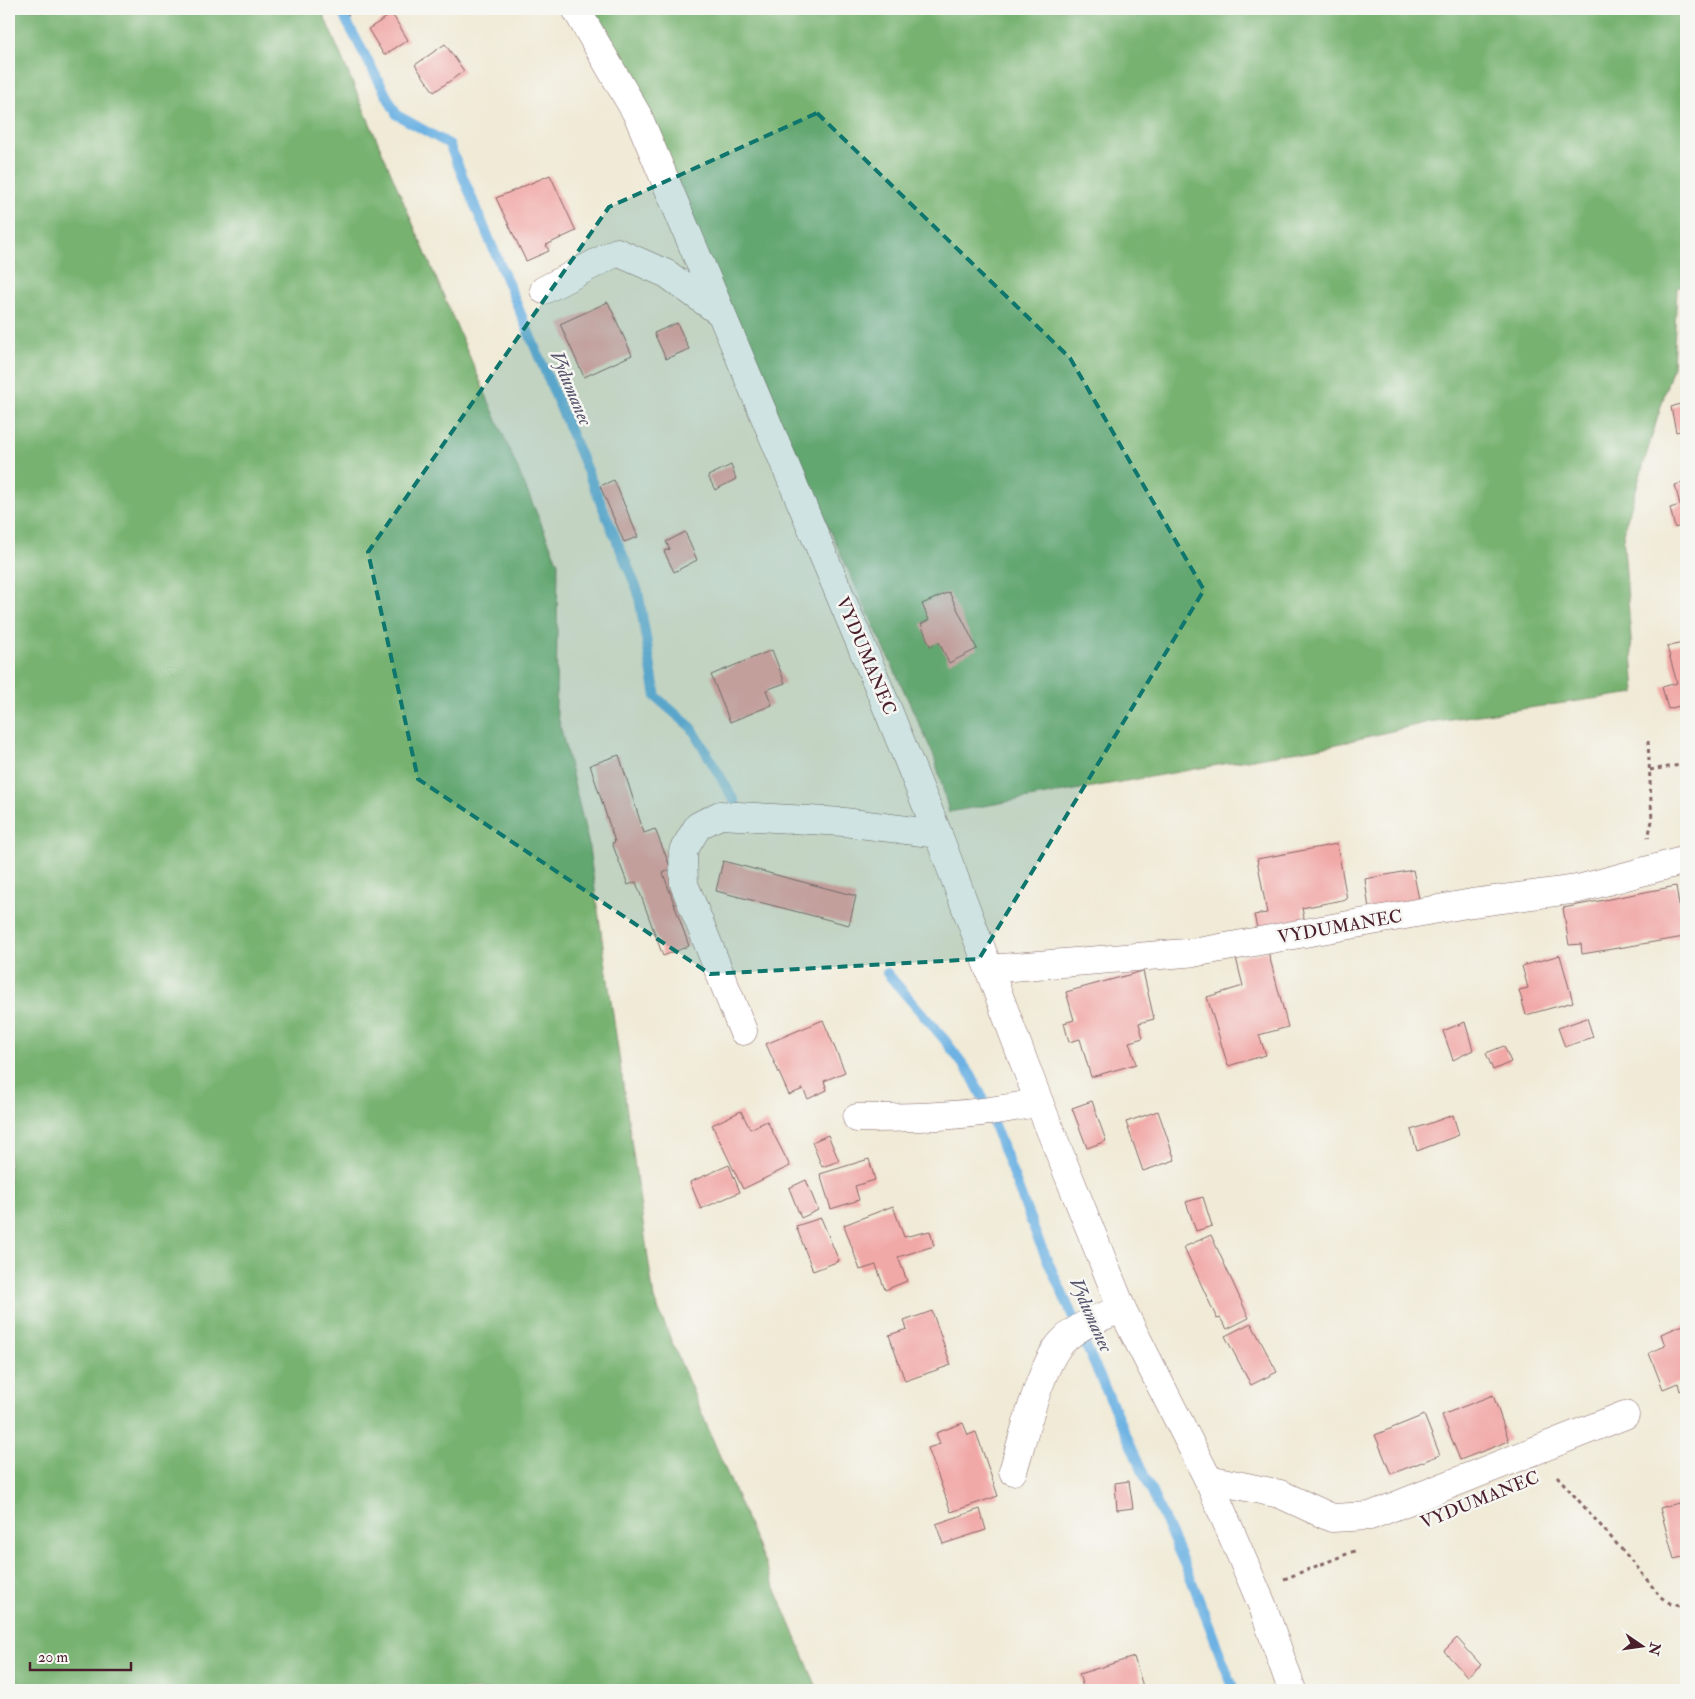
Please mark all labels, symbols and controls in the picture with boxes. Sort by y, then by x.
water label: Vydumanec [545,347,598,430]
street label: VYDUMANEC [831,593,901,719]
street label: VYDUMANEC [1276,905,1404,949]
water label: Vydumanec [1064,1274,1118,1357]
street label: VYDUMANEC [1417,1466,1543,1534]
north arrow [1618,1622,1668,1672]
scale bar [30,1639,131,1671]
text: N [1644,1640,1664,1657]
text: 20 m [38,1648,68,1667]

